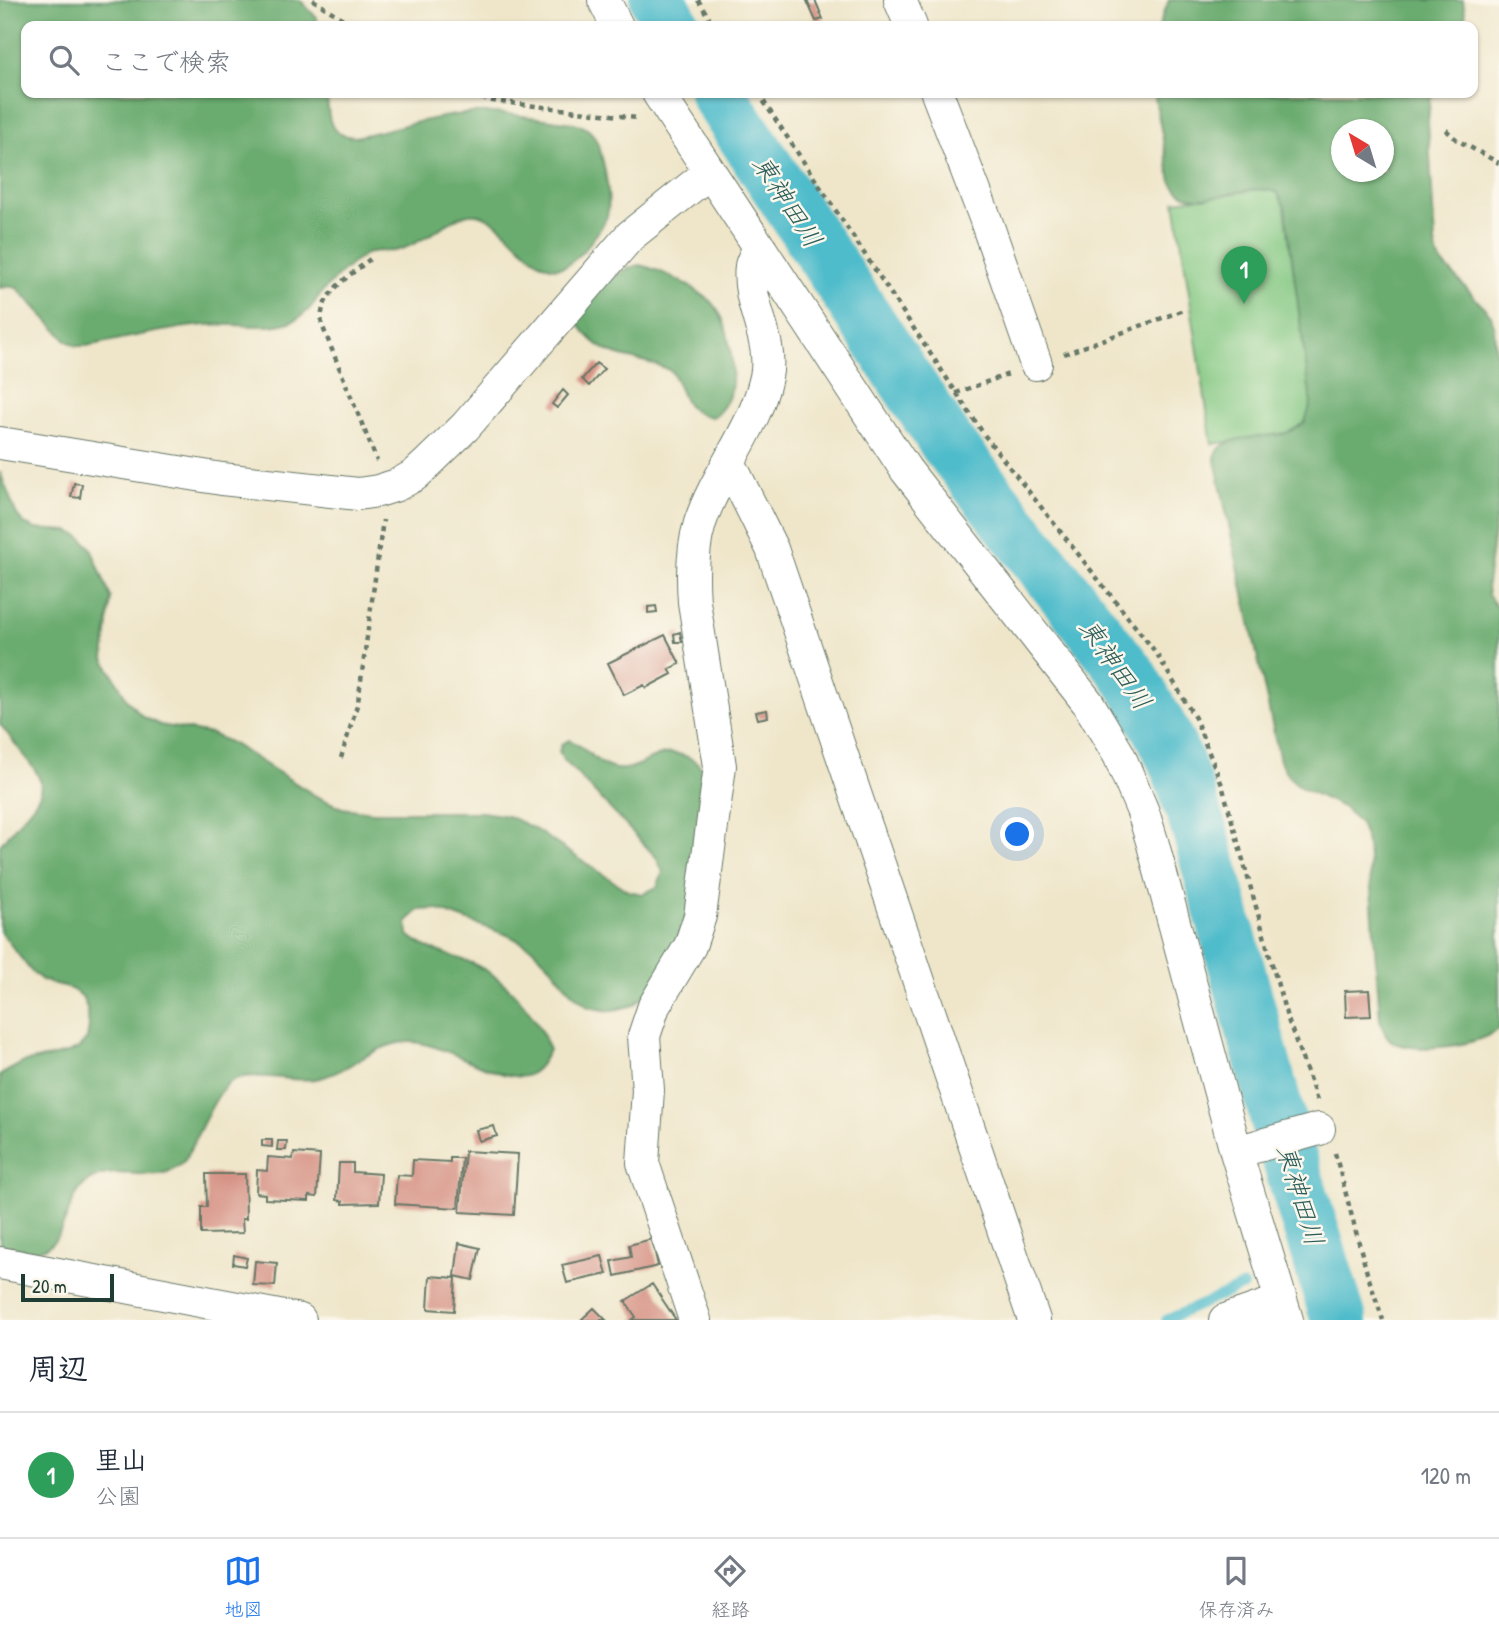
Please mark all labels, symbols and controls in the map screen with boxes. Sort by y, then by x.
search box [21,21,1478,98]
icon: search [45,41,83,79]
text: ここで検索 [101,44,231,79]
north arrow [1331,119,1394,182]
water label: 東神田川 [745,148,831,254]
pin: 1 [1221,246,1267,304]
water label: 東神田川 [1072,611,1160,717]
your location [1000,817,1034,851]
water label: 東神田川 [1269,1140,1333,1250]
scale bar [21,1271,114,1303]
text: 20 m [32,1273,67,1299]
text: 周辺 [28,1348,88,1388]
text: 里山 [95,1442,147,1477]
text: 1 [47,1460,55,1491]
text: 120 m [1421,1460,1471,1491]
text: 公園 [95,1480,141,1511]
tab: 地図 [224,1552,263,1622]
tab: 経路 [711,1552,750,1622]
tab: 保存済み [1198,1552,1275,1622]

